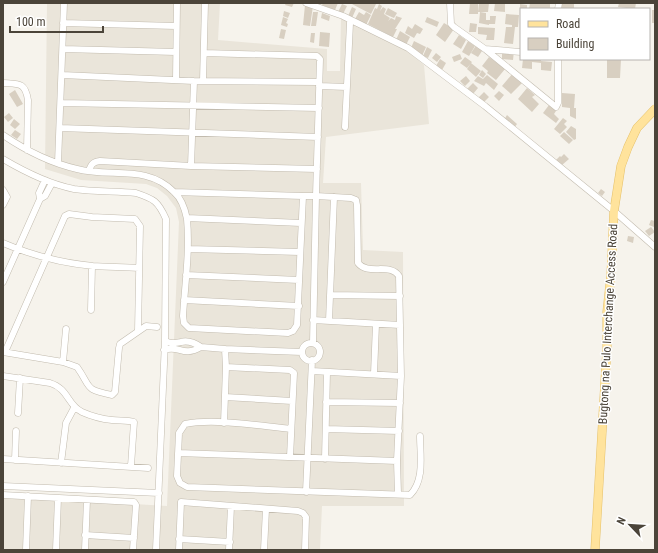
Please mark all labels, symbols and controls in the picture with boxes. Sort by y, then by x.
scale bar [10,8,103,34]
legend [520,8,650,60]
text: 100 m [16,15,46,29]
text: Road [556,17,580,31]
text: Building [556,37,594,51]
street label: Bugtong na Pulo Interchange Access Road [596,223,620,425]
north arrow [610,505,650,545]
text: N [614,515,629,527]

